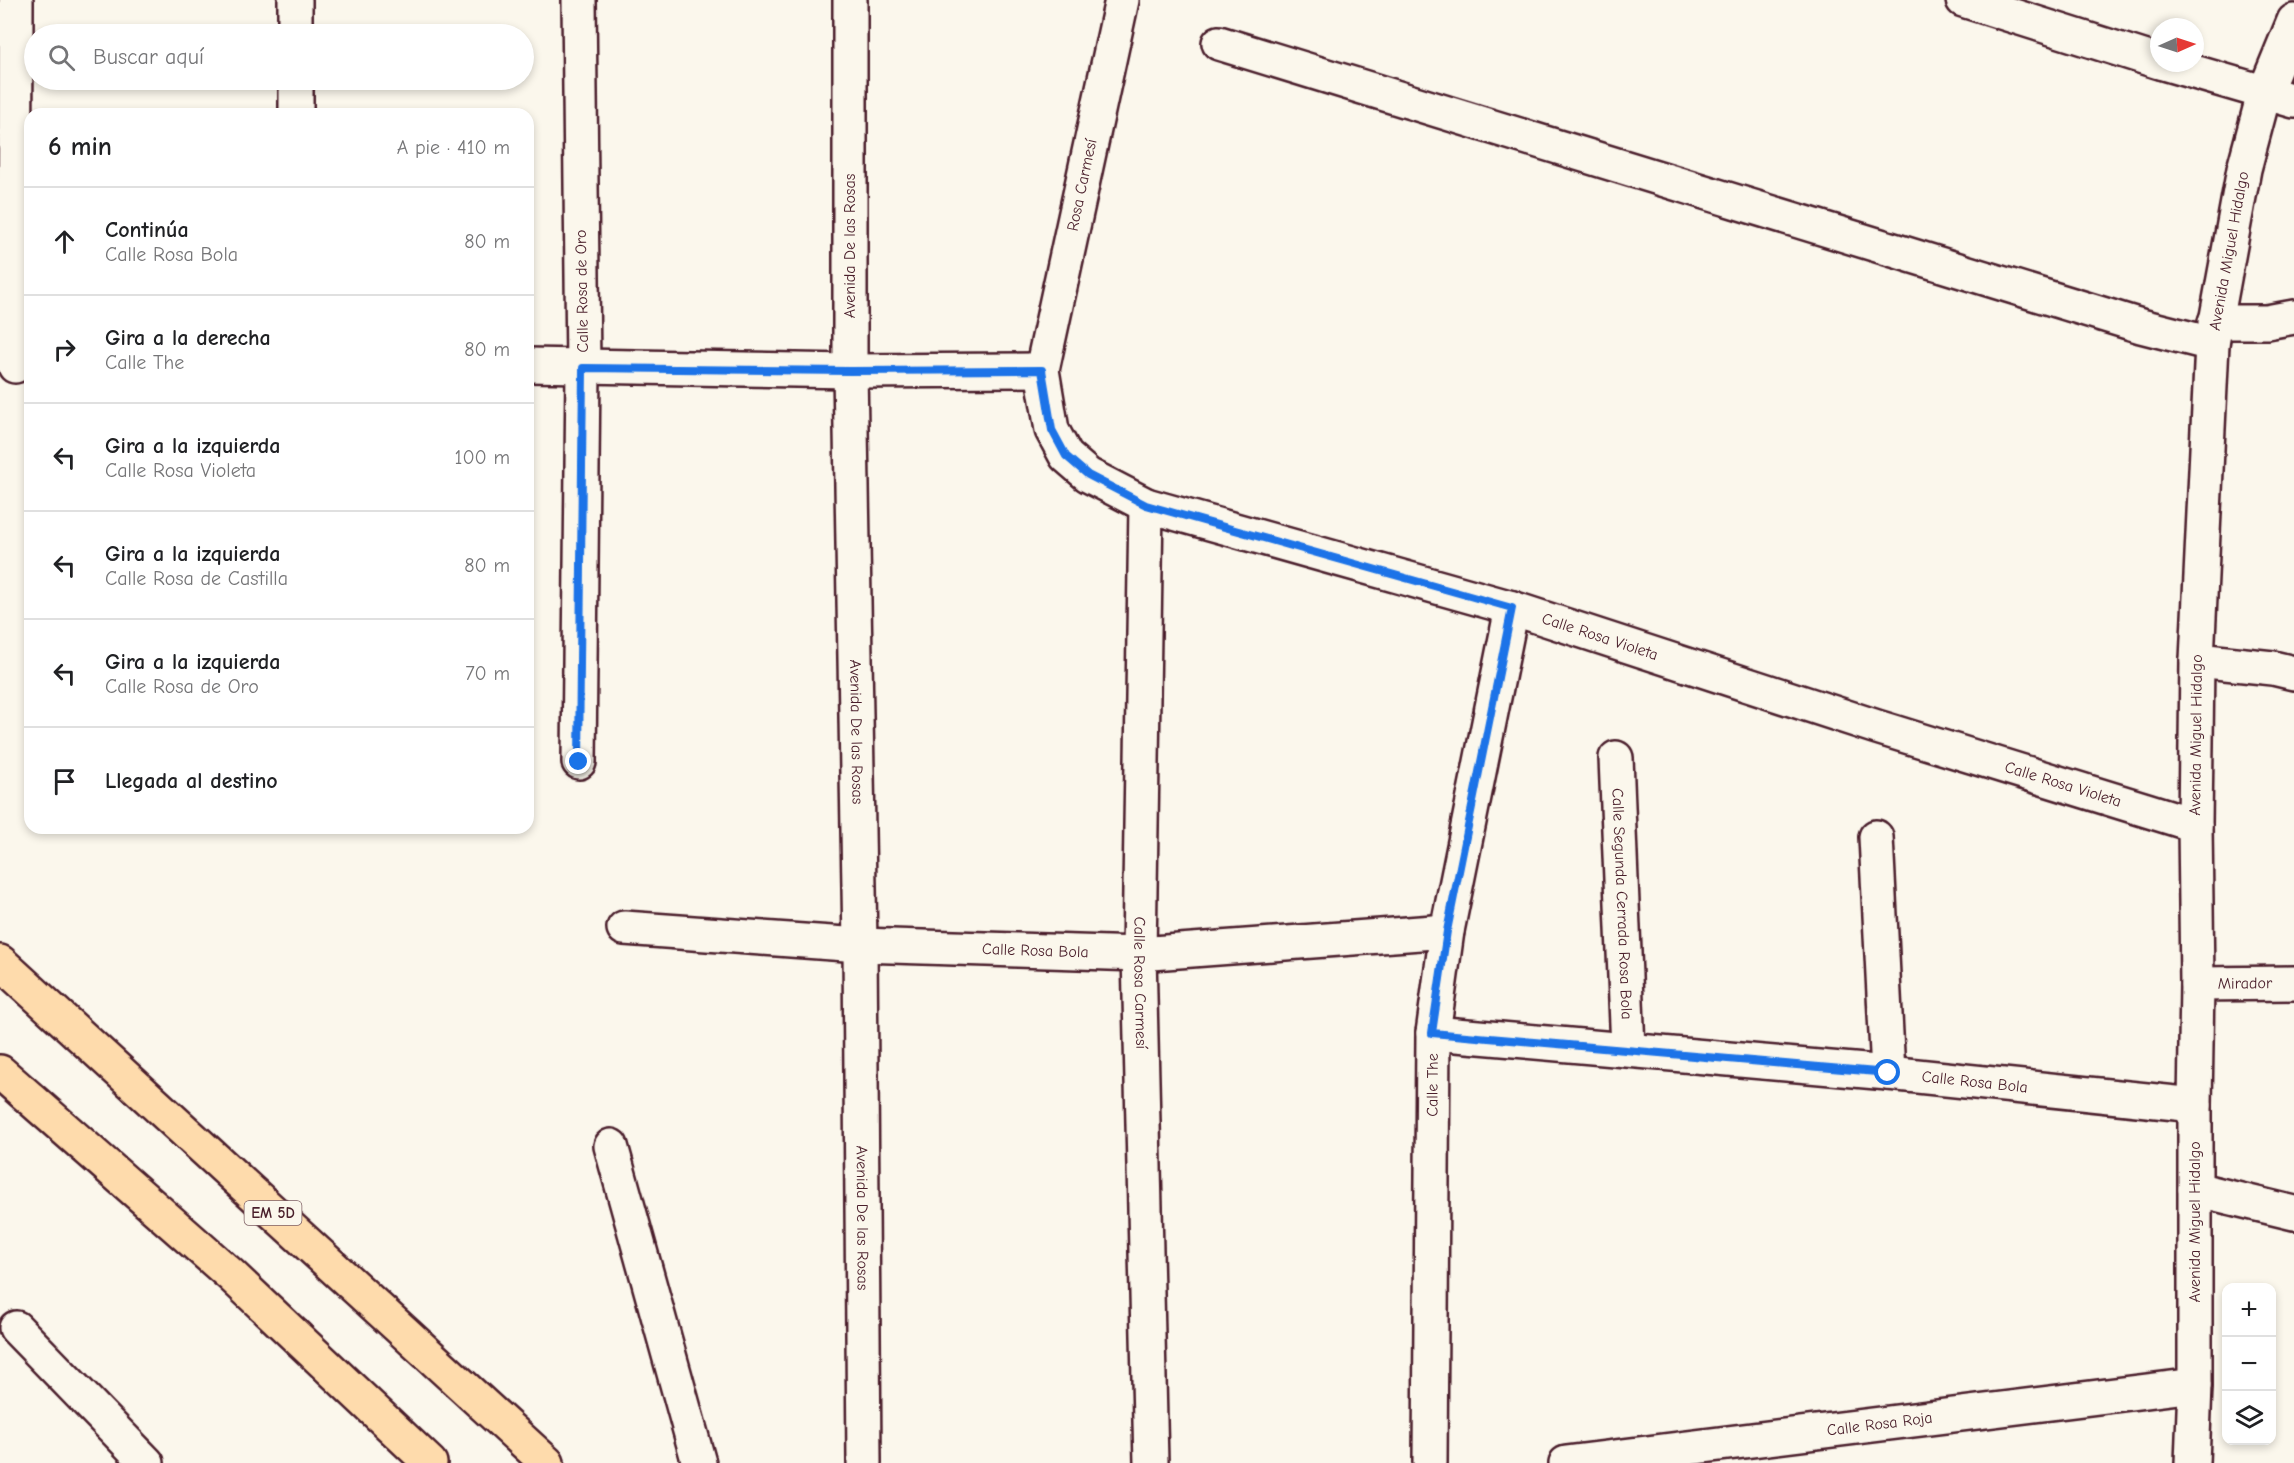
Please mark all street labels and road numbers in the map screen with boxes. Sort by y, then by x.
street label: Rosa Carmesí [1063,137,1101,233]
street label: Avenida Miguel Hidalgo [2206,170,2252,332]
street label: Avenida De las Rosas [841,173,859,318]
street label: Calle Rosa de Oro [572,229,592,353]
street label: Calle Rosa Violeta [1540,609,1660,664]
street label: Avenida Miguel Hidalgo [2186,654,2206,816]
street label: Avenida De las Rosas [846,659,867,805]
street label: Calle Rosa Violeta [2002,758,2123,811]
street label: Calle Segunda Cerrada Rosa Bola [1608,788,1636,1020]
street label: Calle Rosa Carmesí [1130,917,1150,1050]
street label: Calle Rosa Bola [982,940,1089,961]
street label: Mirador [2218,974,2273,993]
street label: Calle The [1423,1053,1442,1117]
street label: Calle Rosa Bola [1921,1068,2029,1097]
street label: Avenida Miguel Hidalgo [2186,1141,2204,1303]
street label: Avenida De las Rosas [853,1145,872,1291]
road number: EM 5D [244,1201,302,1225]
street label: Calle Rosa Roja [1826,1409,1933,1440]

